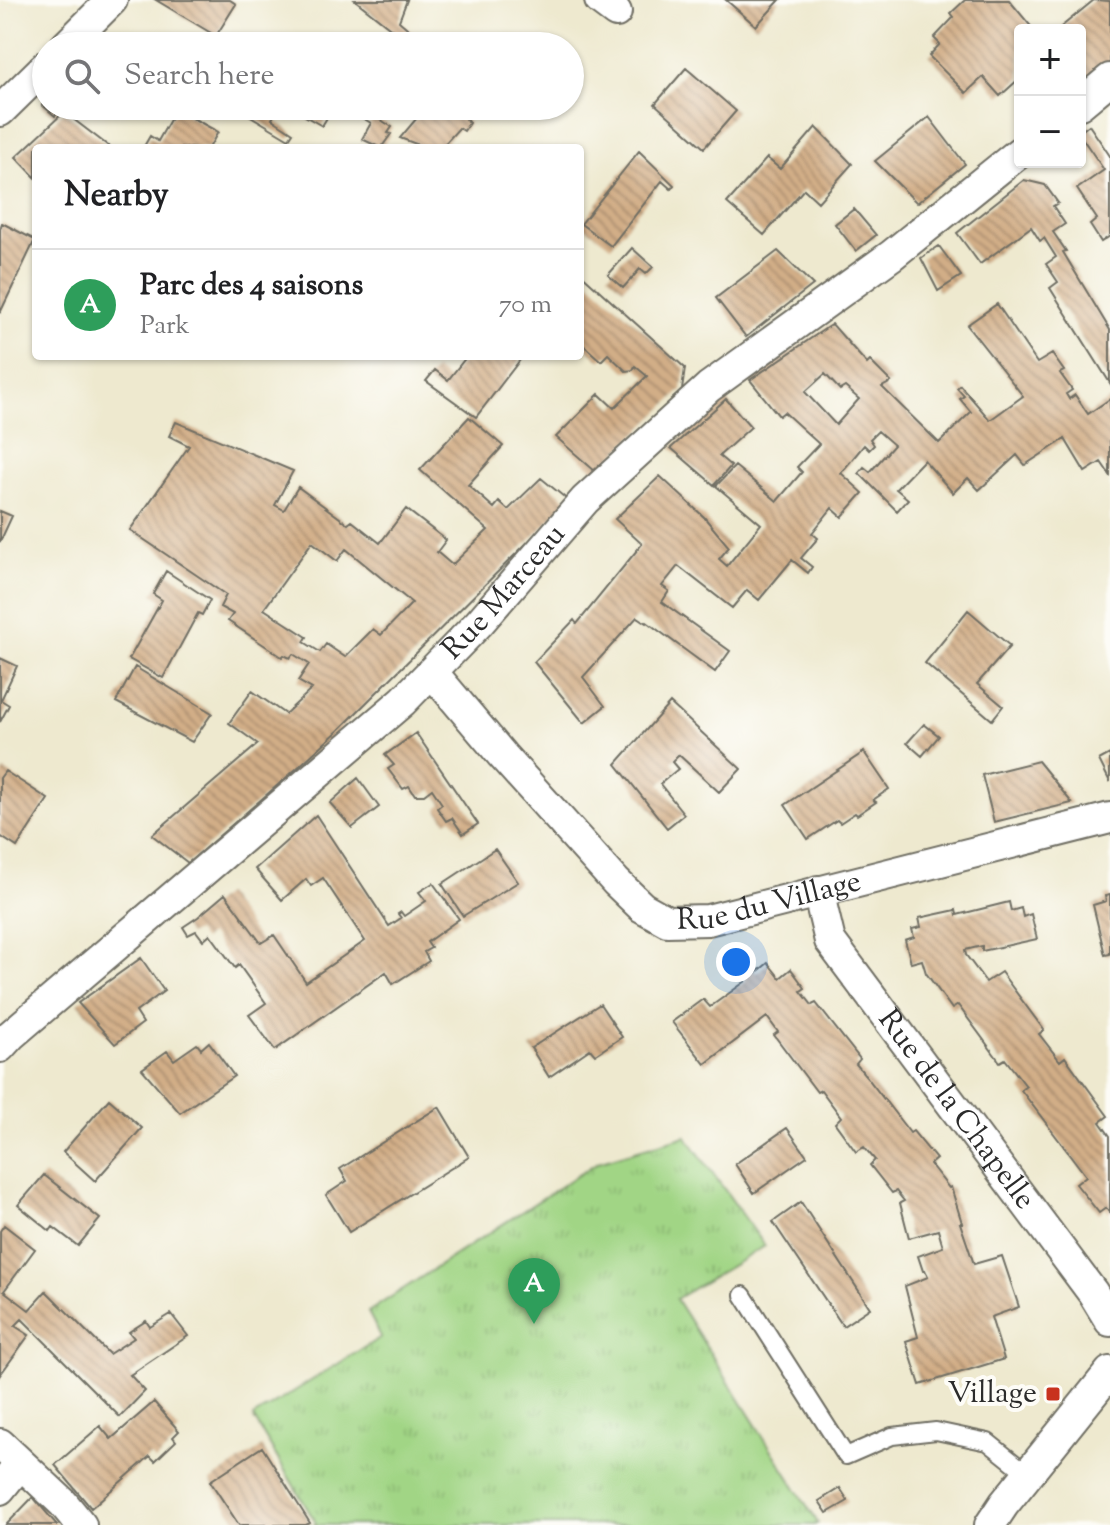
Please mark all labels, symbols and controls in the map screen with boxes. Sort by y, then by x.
map controls [1014,24,1086,168]
button: + [1014,24,1086,96]
search box [32,32,584,120]
icon: search [60,54,104,98]
text: Search here [124,55,274,98]
button: − [1014,96,1086,168]
text: Nearby [64,172,169,221]
text: Parc des 4 saisons [140,265,363,308]
text: A [79,287,101,324]
text: 70 m [499,287,552,324]
text: Park [140,308,190,345]
street label: Rue Marceau [432,515,576,670]
street label: Rue du Village [676,861,866,942]
your location [716,942,756,982]
street label: Rue de la Chapelle [867,1001,1045,1219]
pin: A [508,1258,560,1324]
place label: Village [947,1373,1037,1416]
marker: Village [1044,1385,1062,1403]

